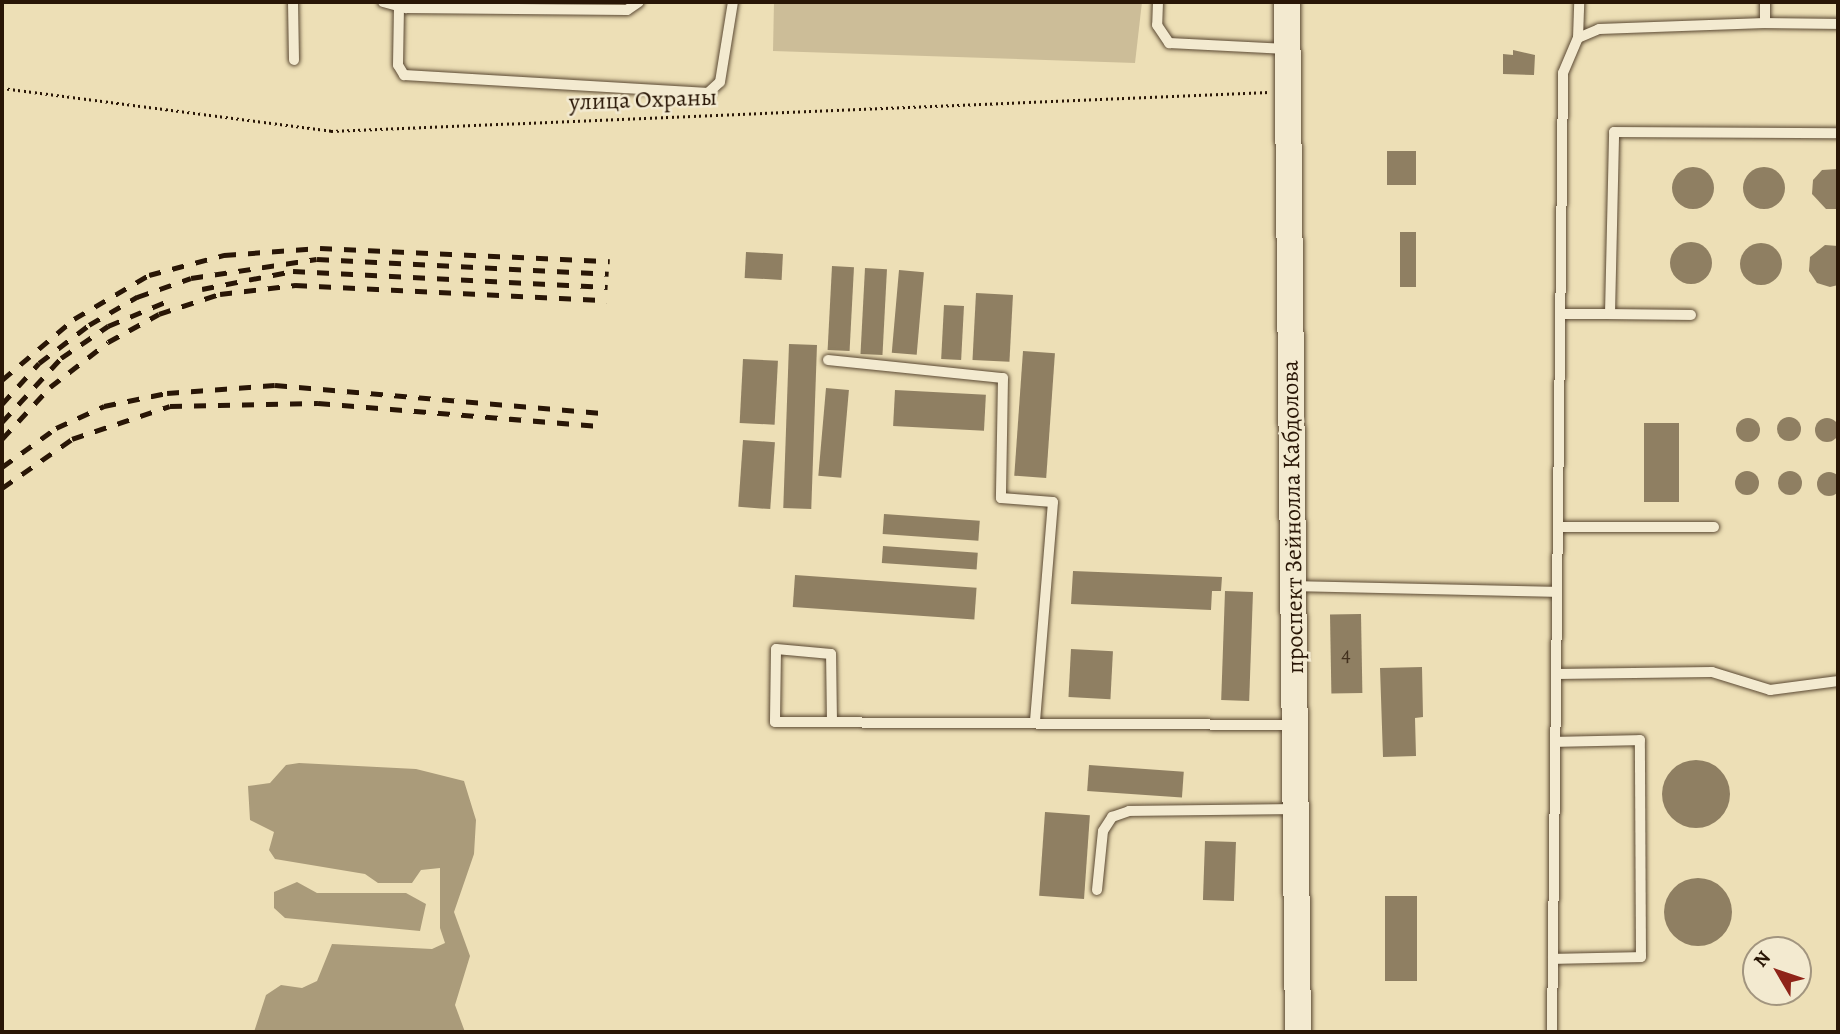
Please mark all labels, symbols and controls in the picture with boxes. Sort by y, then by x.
street label: улица Охраны [569,83,717,117]
street label: проспект Зейнолла Кабдолова [1276,360,1310,674]
house number: 4 [1341,641,1351,667]
north arrow [1742,936,1812,1006]
text: N [1748,945,1777,973]

